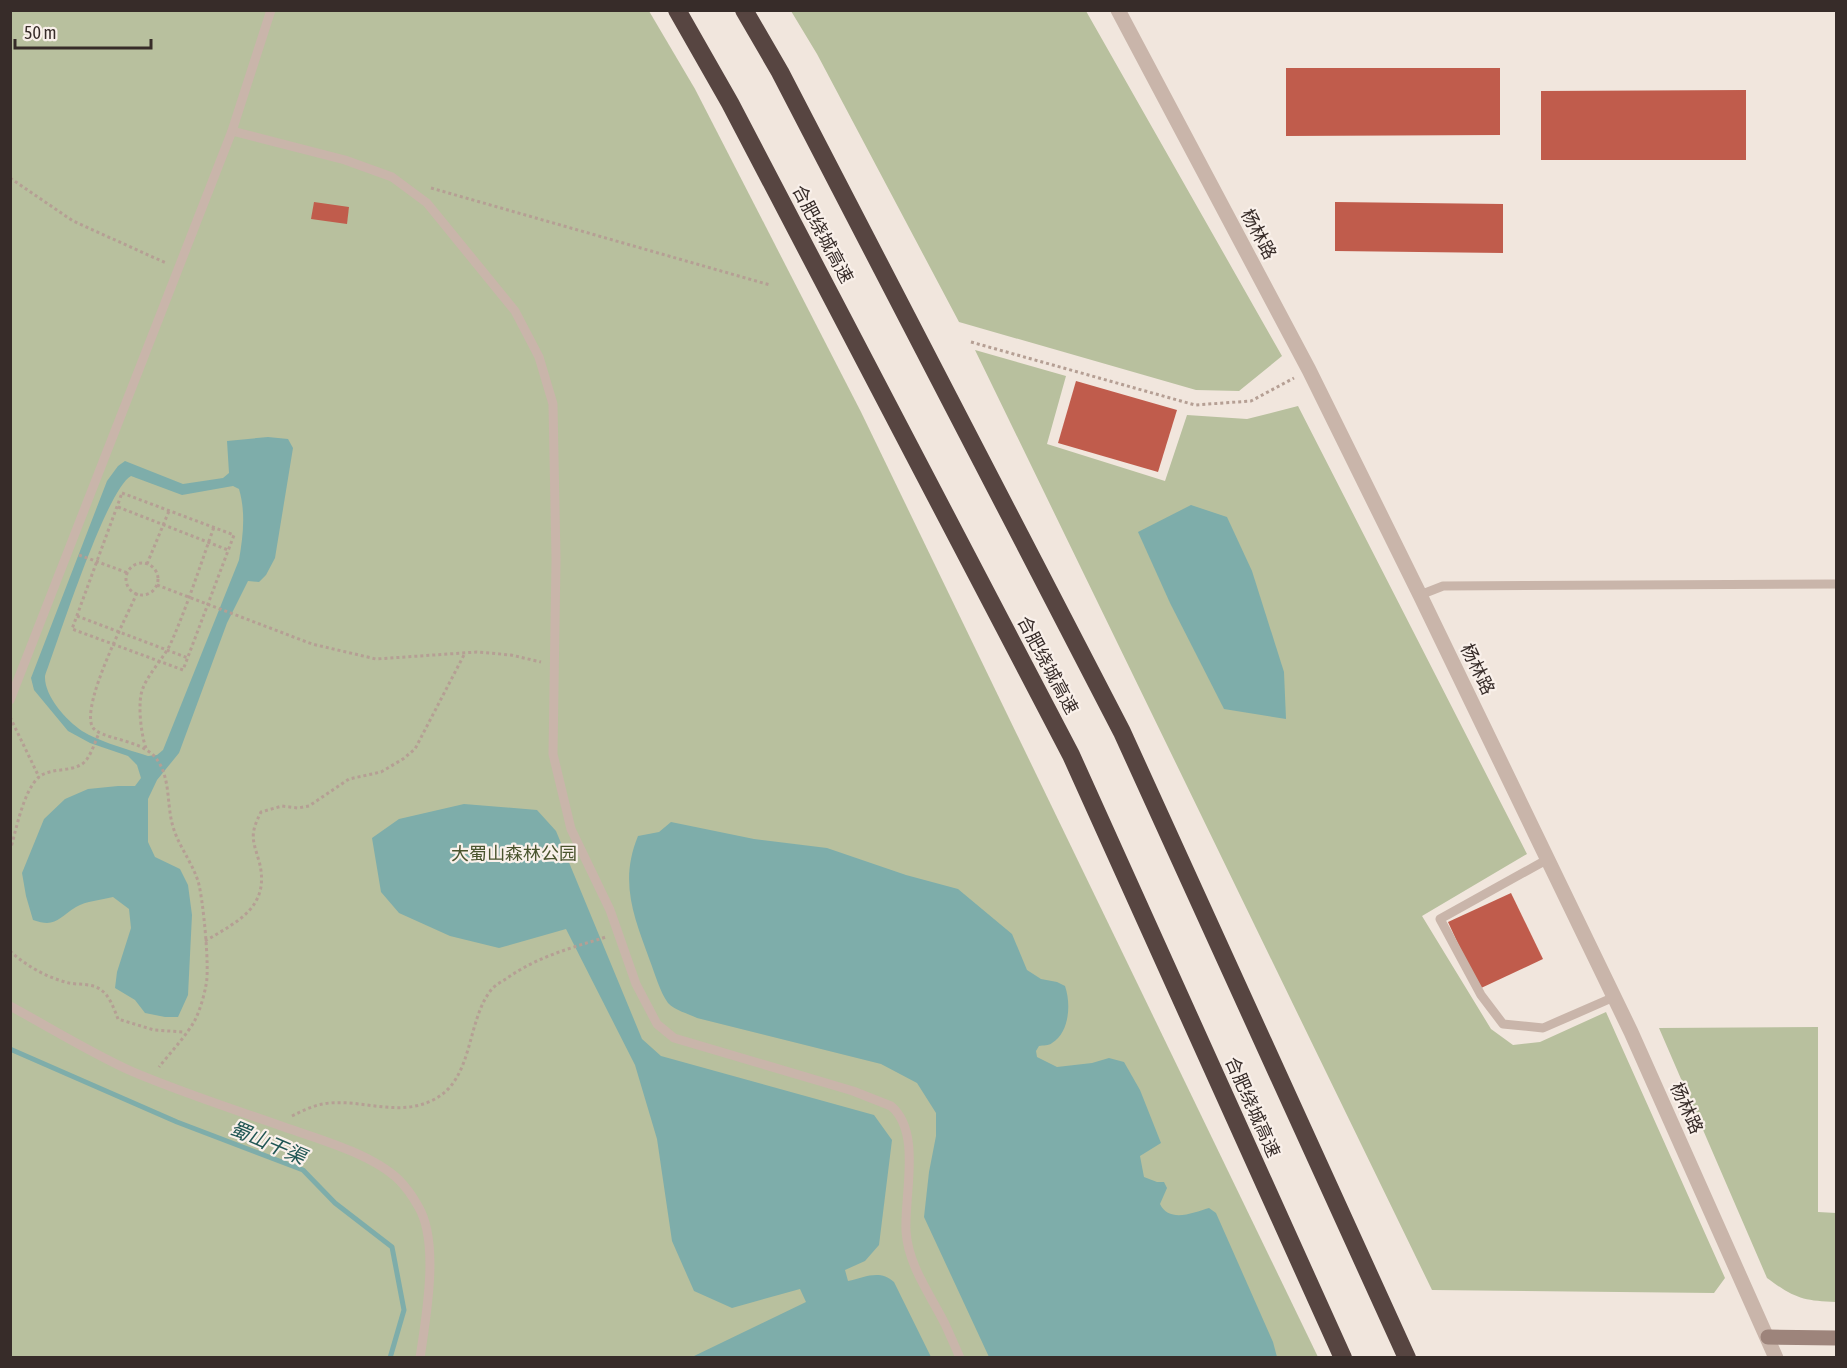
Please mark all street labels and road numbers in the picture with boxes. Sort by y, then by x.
street label: 合肥绕城高速 [788,181,858,287]
street label: 杨林路 [1237,205,1281,263]
street label: 合肥绕城高速 [1013,612,1083,718]
street label: 杨林路 [1457,640,1499,698]
street label: 合肥绕城高速 [1221,1053,1285,1161]
street label: 杨林路 [1666,1079,1708,1137]

